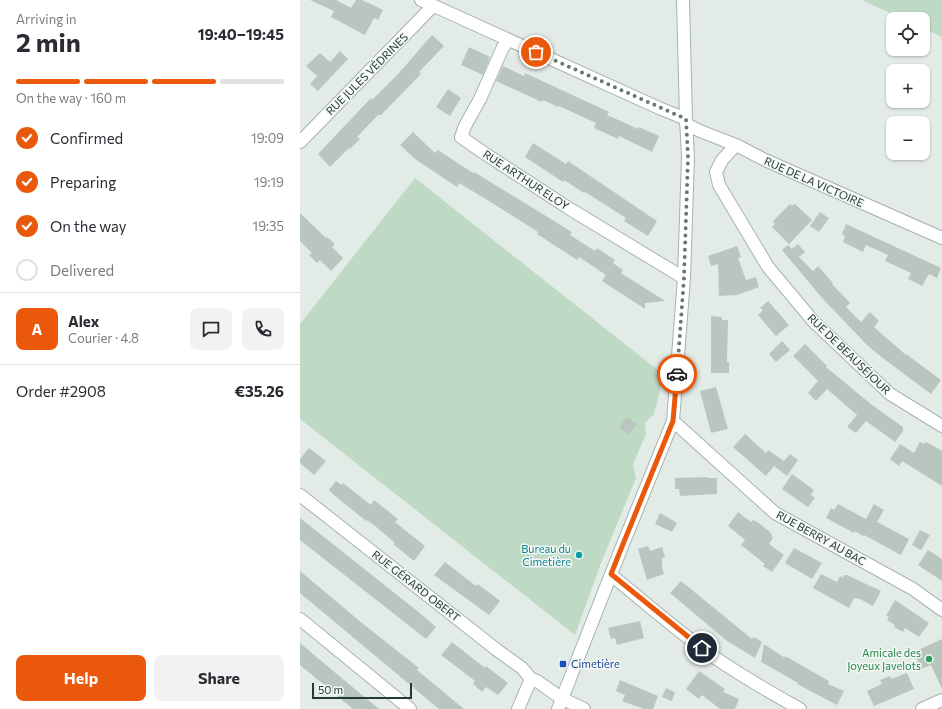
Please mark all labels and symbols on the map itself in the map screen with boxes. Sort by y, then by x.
street label: RUE JULES VÉDRINES [322,29,411,118]
pin [519,35,553,69]
street label: RUE ARTHUR ELOY [481,147,572,212]
street label: RUE DE LA VICTOIRE [763,154,866,209]
street label: RUE DE BEAUSÉJOUR [805,310,895,398]
courier [657,354,697,394]
street label: RUE BERRY AU BAC [774,508,868,568]
place label: Bureau du Cimetière [521,542,571,568]
street label: RUE GÉRARD OBERT [370,547,463,624]
marker: Bureau du Cimetière [574,550,584,560]
pin [685,631,719,665]
place label: Amicale des Joyeux Javelots [847,646,921,673]
marker: Amicale des Joyeux Javelots [924,654,934,664]
place label: Cimetière [571,657,620,670]
marker: Cimetière [558,659,568,669]
scale bar [312,681,412,700]

